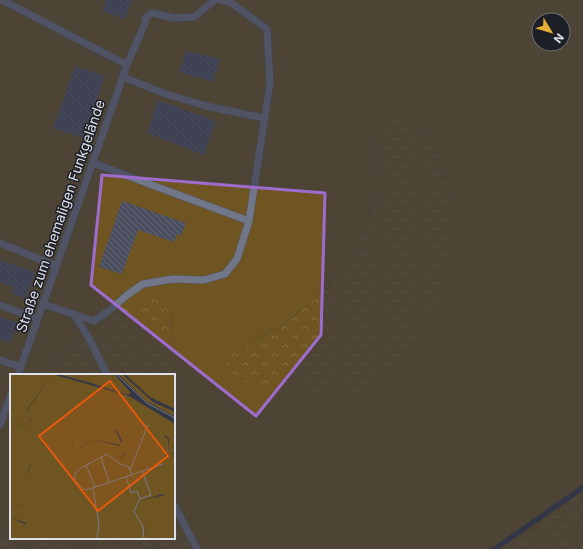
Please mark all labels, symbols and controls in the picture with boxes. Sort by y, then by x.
north arrow [531,12,571,52]
text: N [551,31,567,46]
street label: Straße zum ehemaligen Funkgelände [12,97,108,335]
inset map [10,374,175,539]

